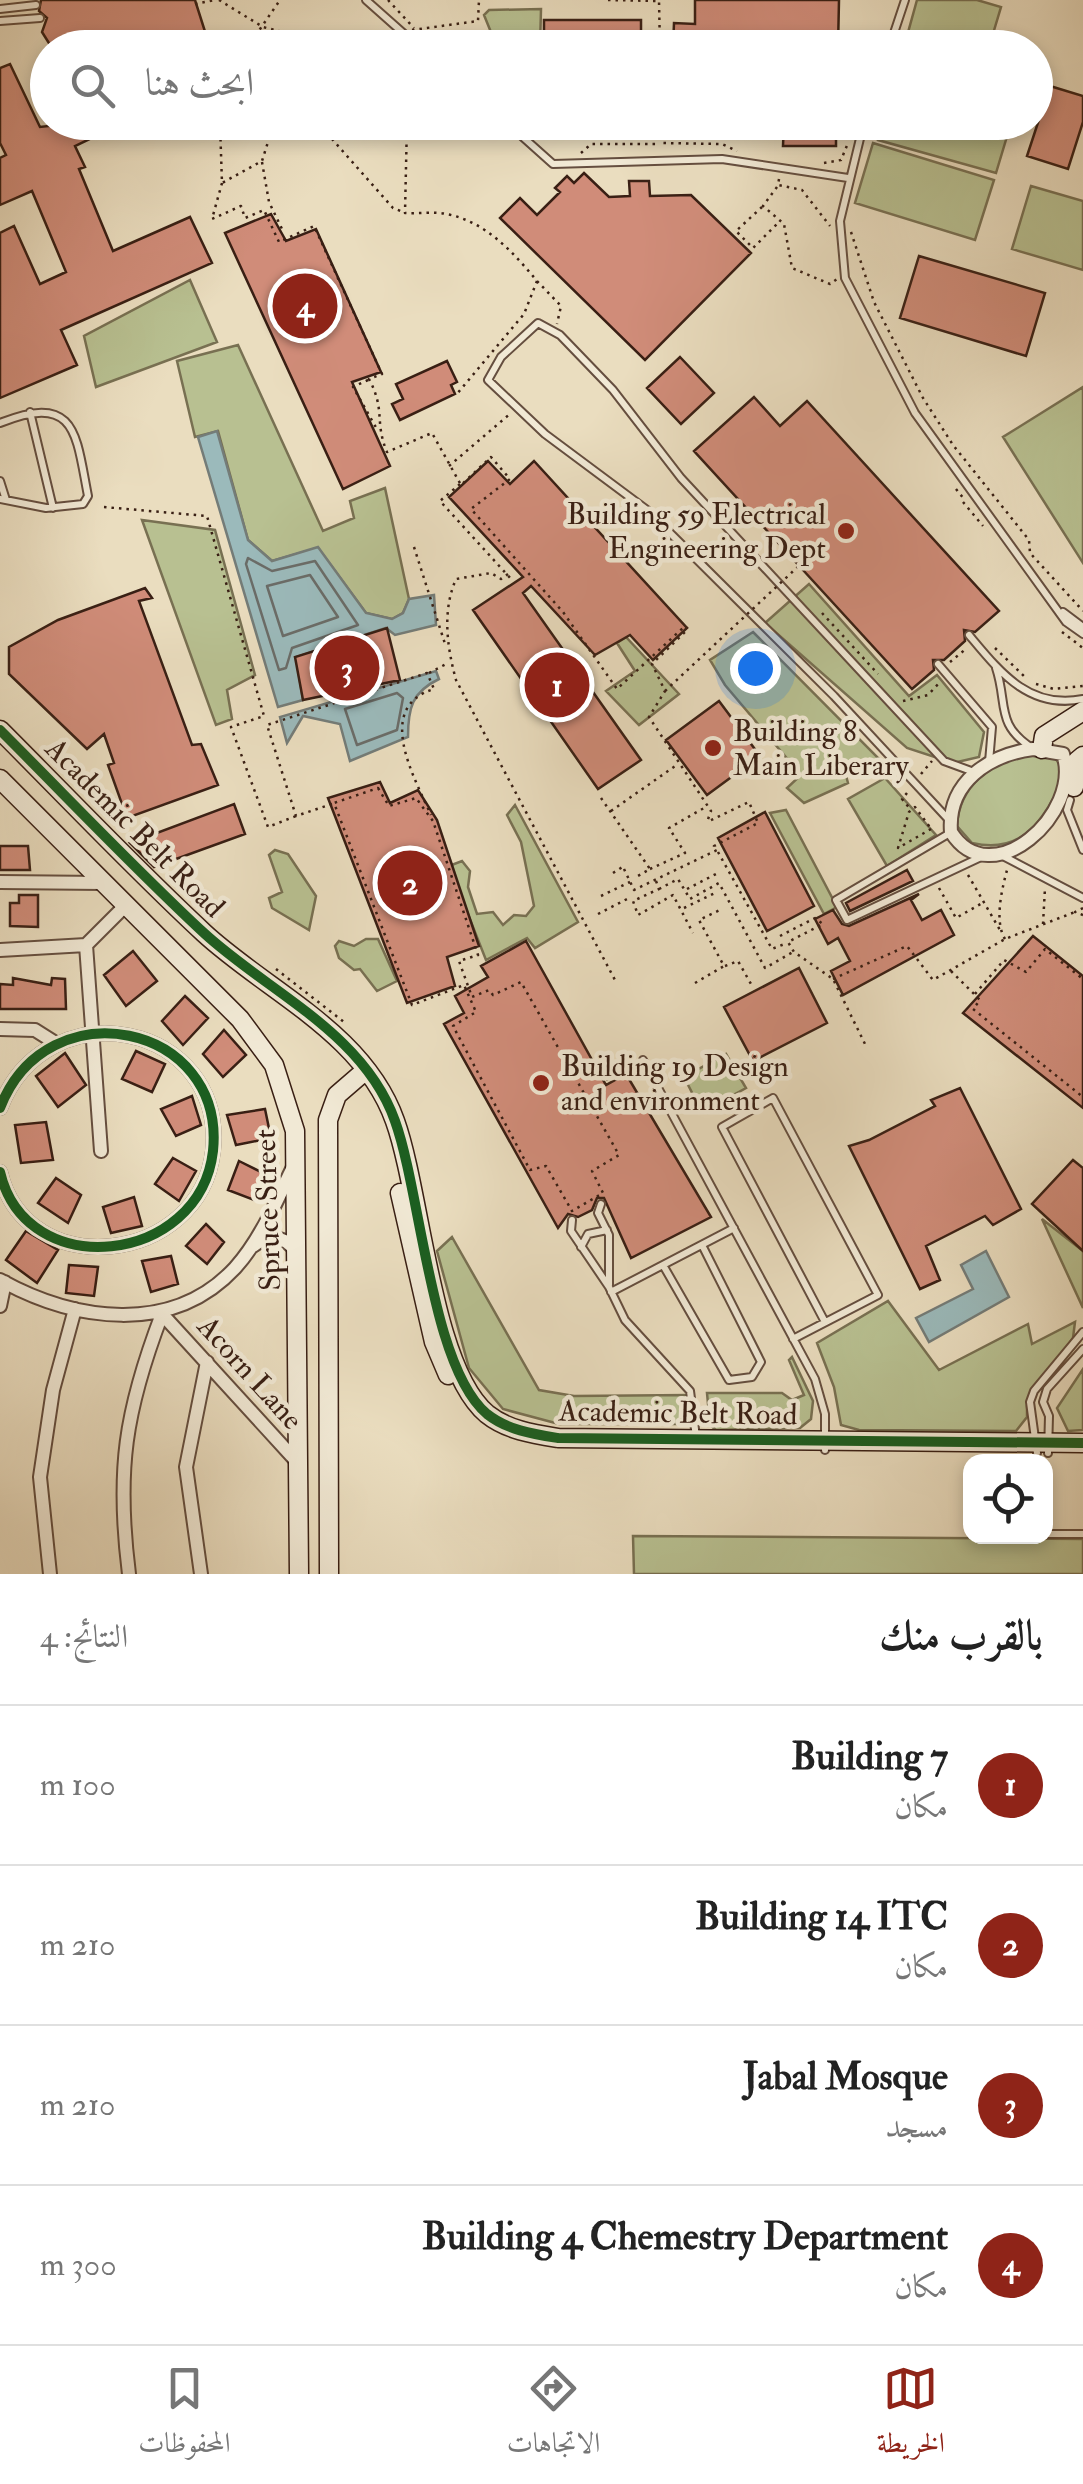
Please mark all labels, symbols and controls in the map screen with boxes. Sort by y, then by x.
search box [30,30,1053,140]
icon: search [65,58,120,113]
text: ابحث هنا [145,59,254,107]
pin: 4 [272,268,338,344]
place label: Building 59 Electrical Engineering Dept [566,496,826,567]
marker: Building 59 Electrical Engineering Dept [835,520,857,542]
pin: 3 [314,630,380,706]
your location [730,643,781,694]
pin: 1 [524,648,590,722]
place label: Building 8 Main Liberary [733,713,909,784]
street label: Academic Belt Road [37,730,233,926]
marker: Building 8 Main Liberary [702,737,724,759]
pin: 2 [378,846,442,920]
place label: Building 19 Design and environment [561,1048,789,1119]
marker: Building 19 Design and environment [530,1072,552,1094]
street label: Spruce Street [247,1128,289,1291]
street label: Acorn Lane [189,1308,311,1438]
street label: Academic Belt Road [557,1392,798,1434]
map controls [963,1454,1053,1544]
button: locate [963,1454,1053,1544]
text: بالقرب منك [879,1610,1043,1662]
text: النتائج: 4 [40,1617,128,1657]
text: Building 7 [791,1733,948,1781]
text: 100 m [40,1765,116,1805]
text: 1 [1005,1765,1016,1805]
text: مكان [894,1787,948,1827]
text: Building 14 ITC [695,1893,948,1941]
text: 210 m [40,1925,115,1965]
text: 2 [1002,1925,1019,1965]
text: مكان [894,1947,948,1987]
text: Jabal Mosque [743,2053,948,2101]
text: 210 m [40,2085,115,2125]
text: 3 [1004,2085,1017,2125]
text: مسجد [885,2107,948,2147]
text: Building 4 Chemestry Department [422,2213,948,2261]
text: 300 m [40,2245,117,2285]
text: 4 [1002,2245,1019,2285]
text: مكان [894,2267,948,2307]
tab: المحفوظات [138,2361,230,2470]
tab: الاتجاهات [507,2361,600,2470]
tab: الخريطة [877,2361,945,2470]

